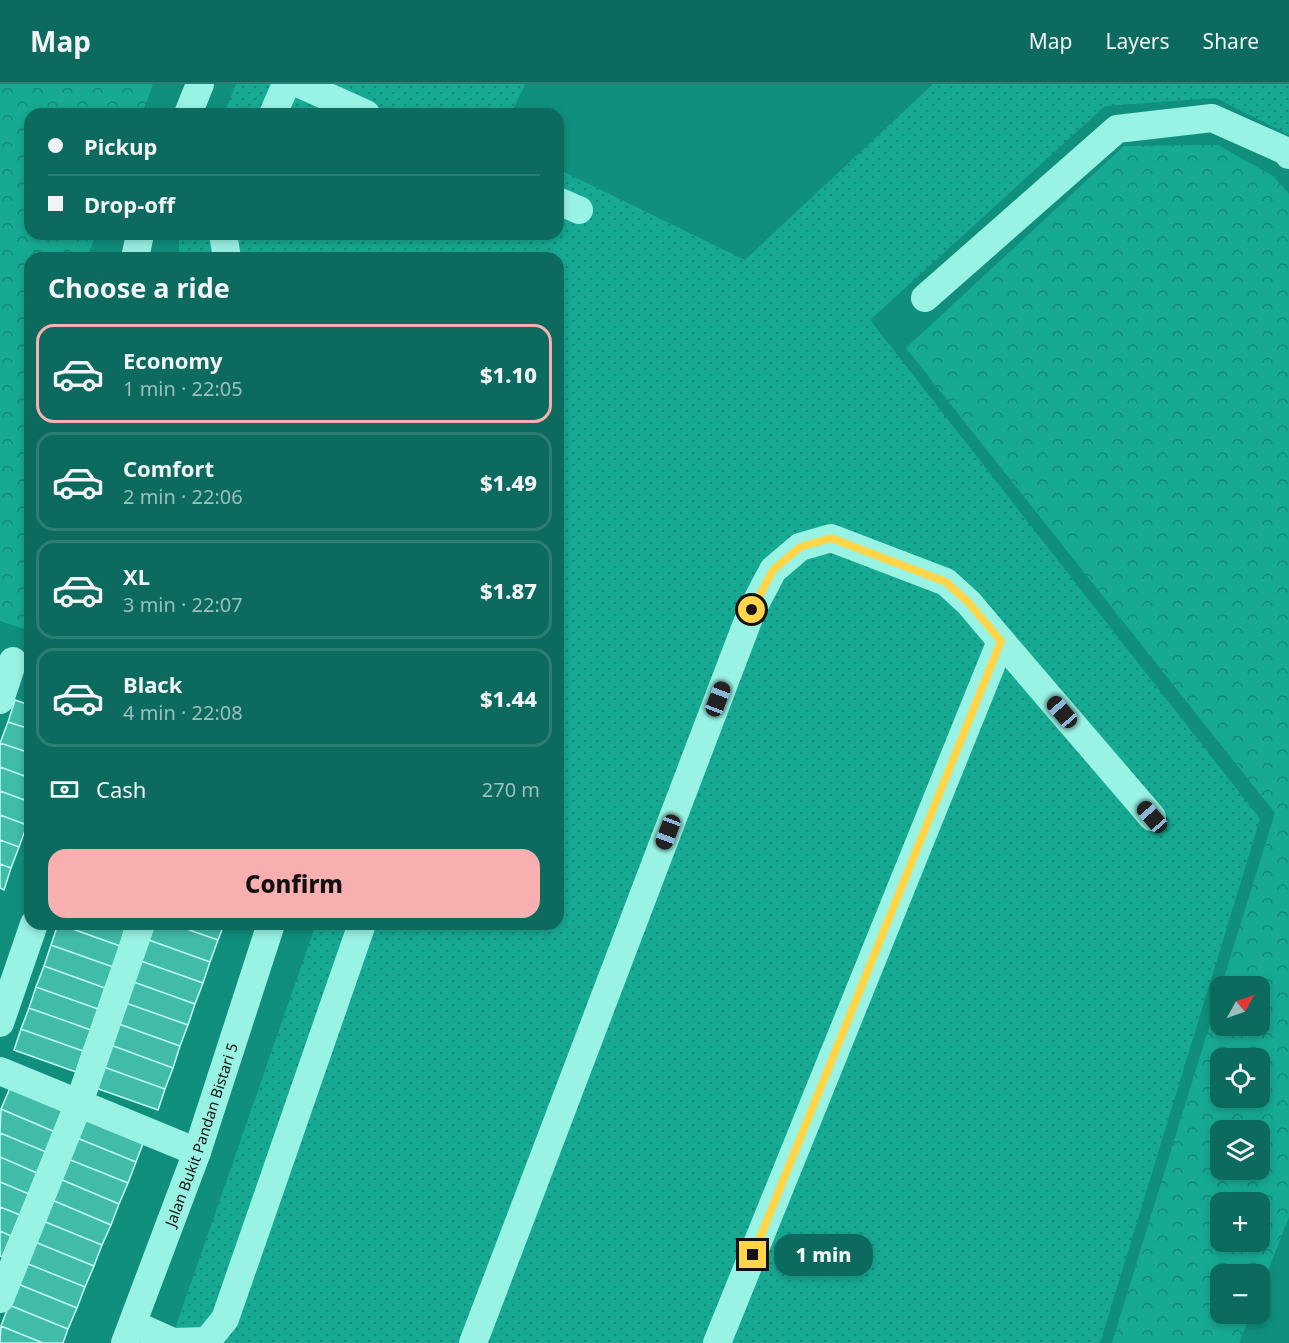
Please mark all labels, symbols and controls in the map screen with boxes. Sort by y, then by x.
text: Map [30,22,91,60]
text: Map [1029,27,1073,55]
text: Layers [1106,27,1170,55]
text: Share [1203,27,1259,55]
text: Pickup [84,131,157,161]
text: Drop-off [84,189,175,219]
text: Choose a ride [48,269,230,306]
text: Economy [123,345,222,375]
icon: car [51,347,105,401]
text: $1.10 [480,359,537,389]
text: 1 min · 22:05 [123,375,243,402]
text: Comfort [123,453,214,483]
icon: car [51,455,105,509]
text: $1.49 [480,467,537,497]
text: 2 min · 22:06 [123,483,243,510]
text: XL [123,561,150,591]
icon: car [51,563,105,617]
text: $1.87 [480,575,537,605]
text: 3 min · 22:07 [123,591,243,618]
route start [738,596,765,623]
text: Black [123,669,182,699]
icon: car [51,671,105,725]
car [703,679,733,719]
text: $1.44 [480,683,537,713]
car [1043,693,1081,731]
text: 4 min · 22:08 [123,699,243,726]
icon: cash [48,773,81,806]
text: Cash [96,774,146,804]
text: 270 m [482,776,540,803]
car [1133,798,1171,836]
car [653,812,683,852]
button: Confirm [48,849,540,918]
north arrow [1210,976,1270,1036]
map controls [1210,976,1270,1324]
street label: Jalan Bukit Pandan Bistari 5 [159,1040,242,1231]
button: locate [1210,1048,1270,1108]
button: layers [1210,1120,1270,1180]
button: + [1210,1192,1270,1252]
callout: 1 min [774,1234,873,1276]
route end [739,1241,766,1268]
text: 1 min [796,1241,851,1268]
button: − [1210,1264,1270,1324]

